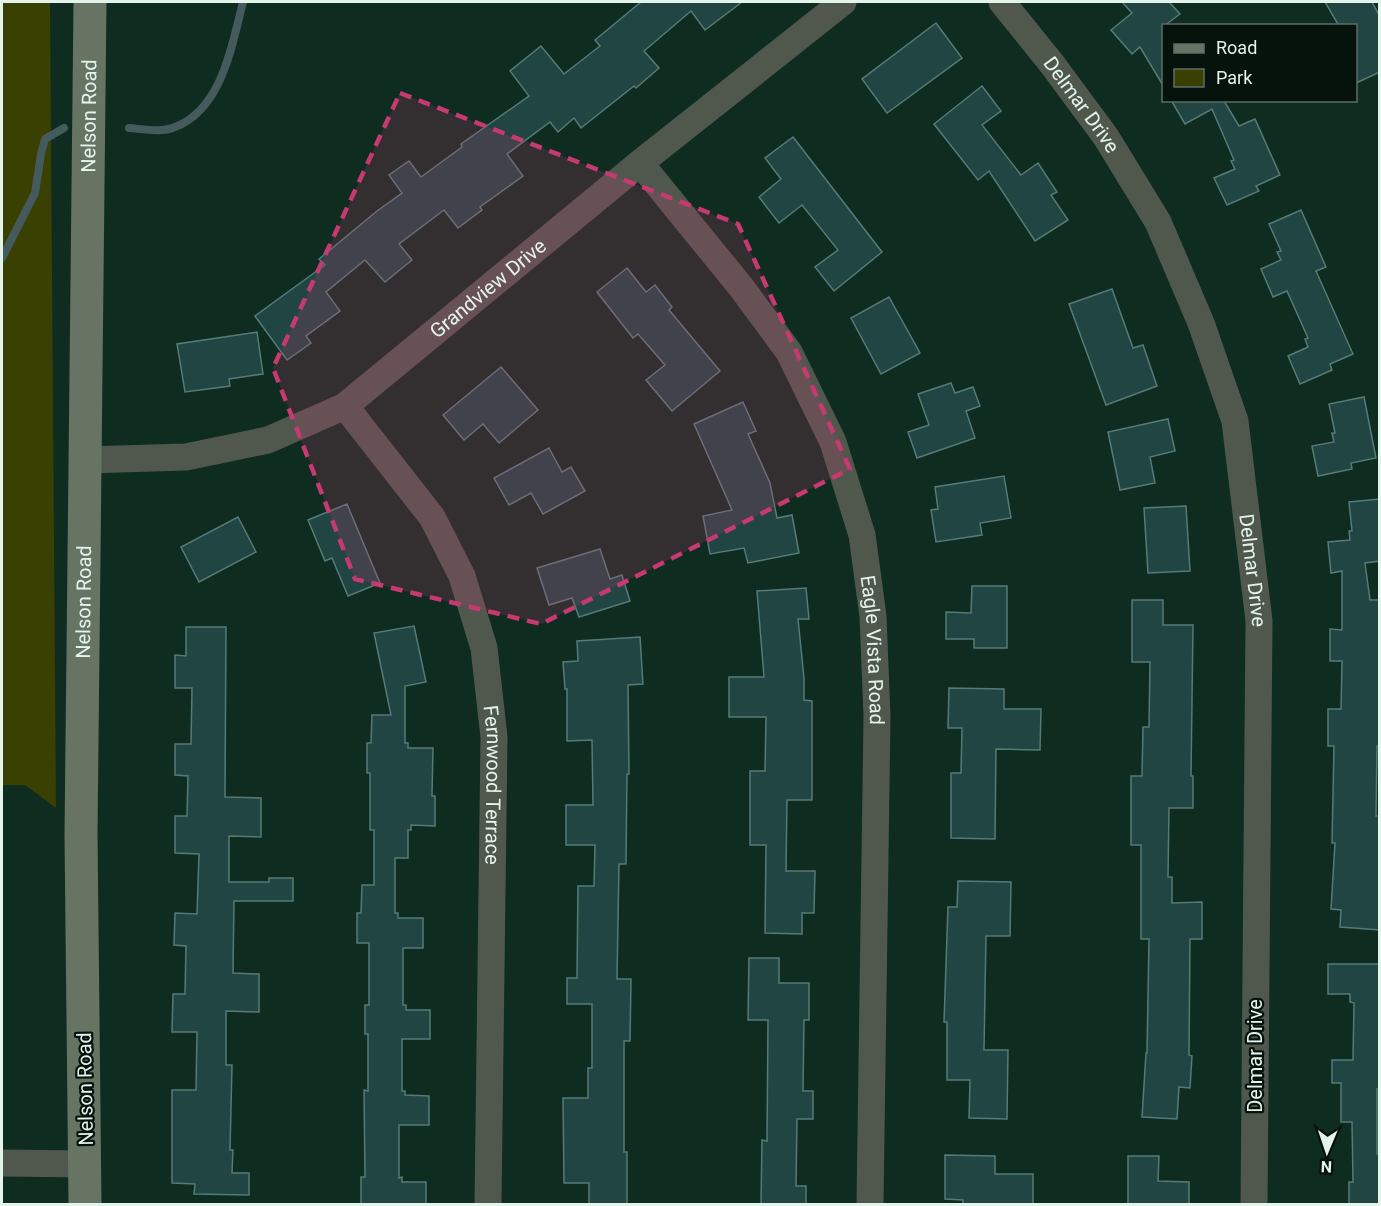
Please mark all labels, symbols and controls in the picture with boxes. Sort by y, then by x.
legend [1162,24,1357,102]
text: Road [1216,37,1257,58]
street label: Delmar Drive [1038,52,1125,157]
street label: Nelson Road [76,59,101,173]
text: Park [1216,67,1253,88]
street label: Grandview Drive [425,234,551,343]
street label: Delmar Drive [1234,512,1271,627]
street label: Nelson Road [71,545,96,659]
street label: Eagle Vista Road [856,574,889,725]
street label: Fernwood Terrace [479,704,506,865]
street label: Delmar Drive [1243,999,1267,1113]
street label: Nelson Road [72,1032,98,1146]
north arrow [1297,1122,1357,1182]
text: N [1321,1157,1332,1176]

